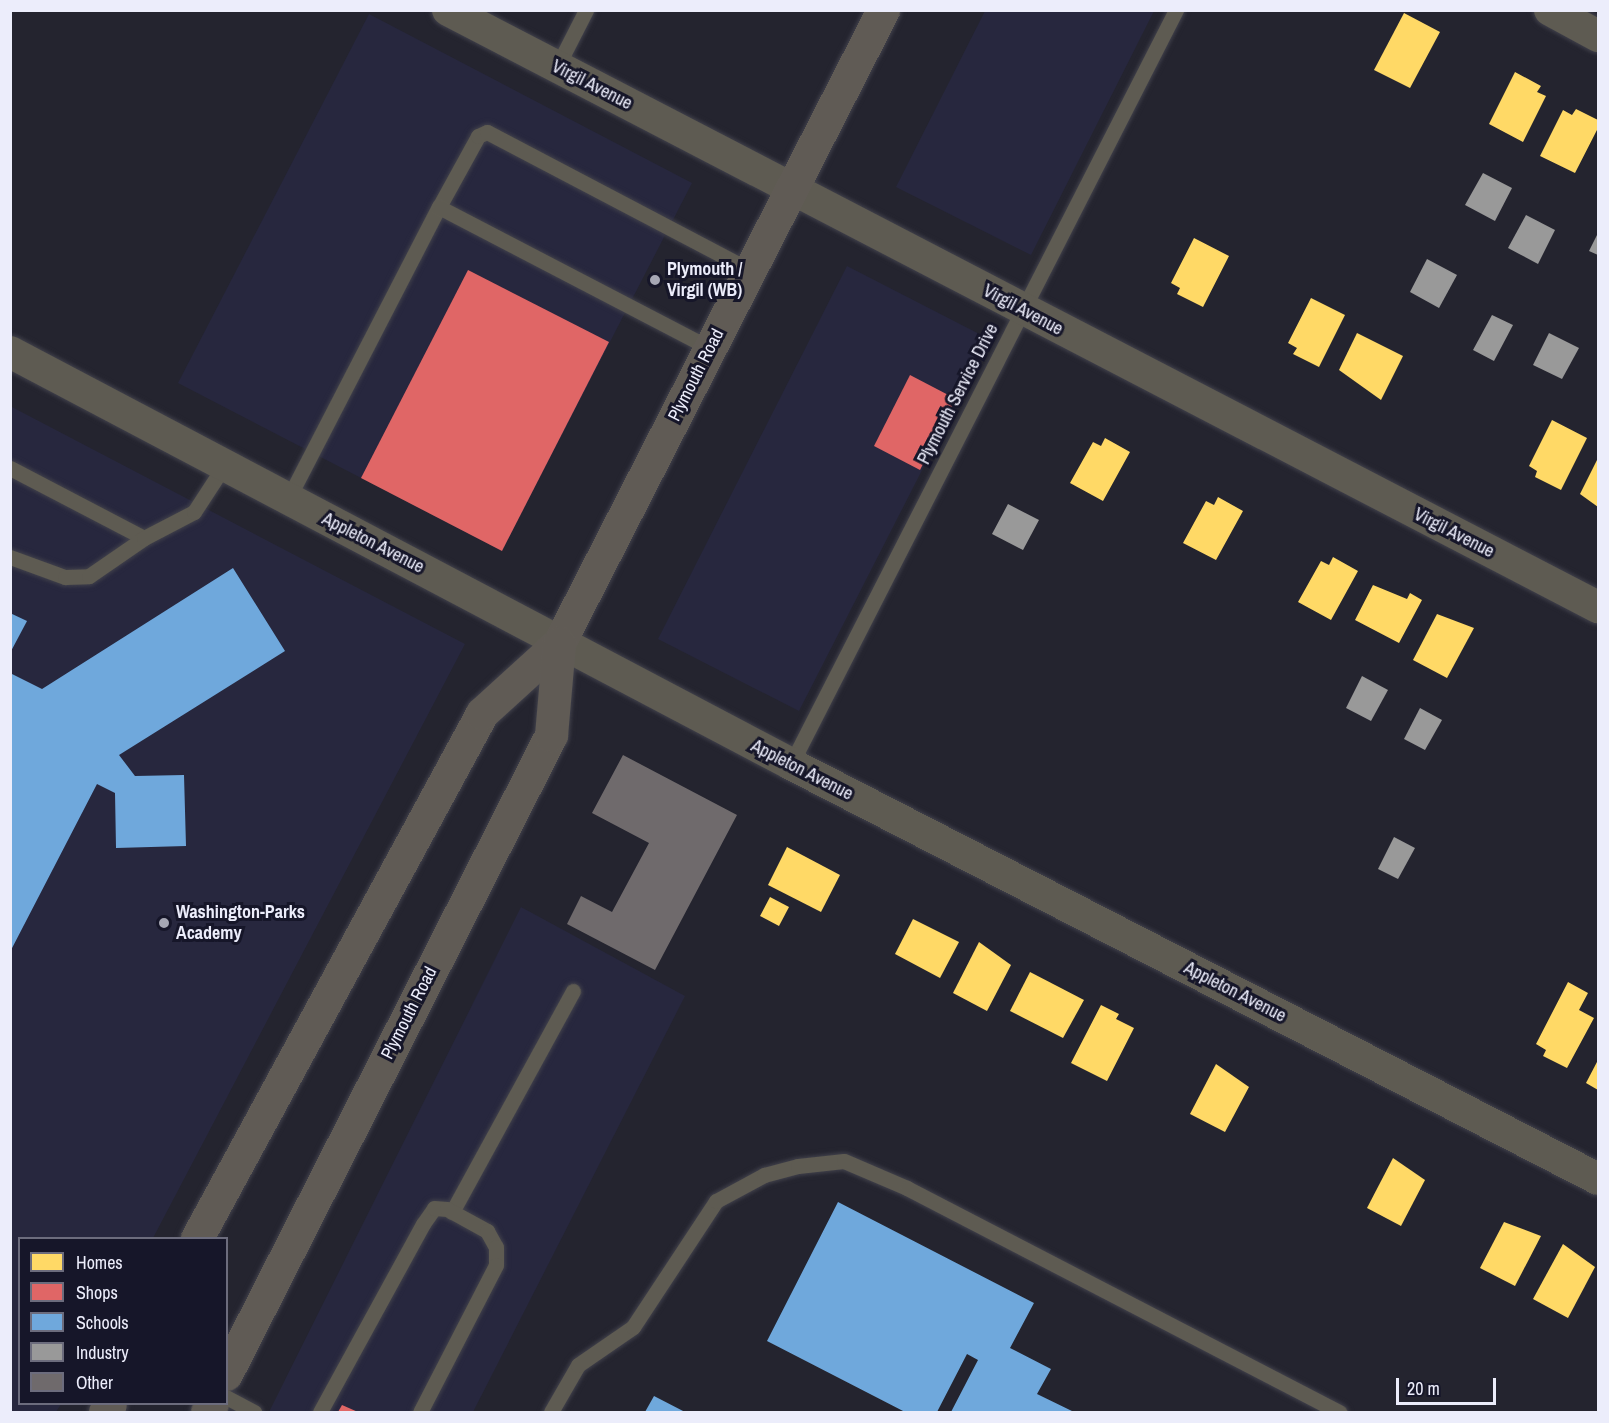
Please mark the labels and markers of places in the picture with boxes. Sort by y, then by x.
place label: Plymouth / Virgil (WB) [667,259,742,302]
marker: Plymouth / Virgil (WB) [648,273,662,287]
place label: Washington-Parks Academy [176,902,305,944]
marker: Washington-Parks Academy [157,916,171,930]

